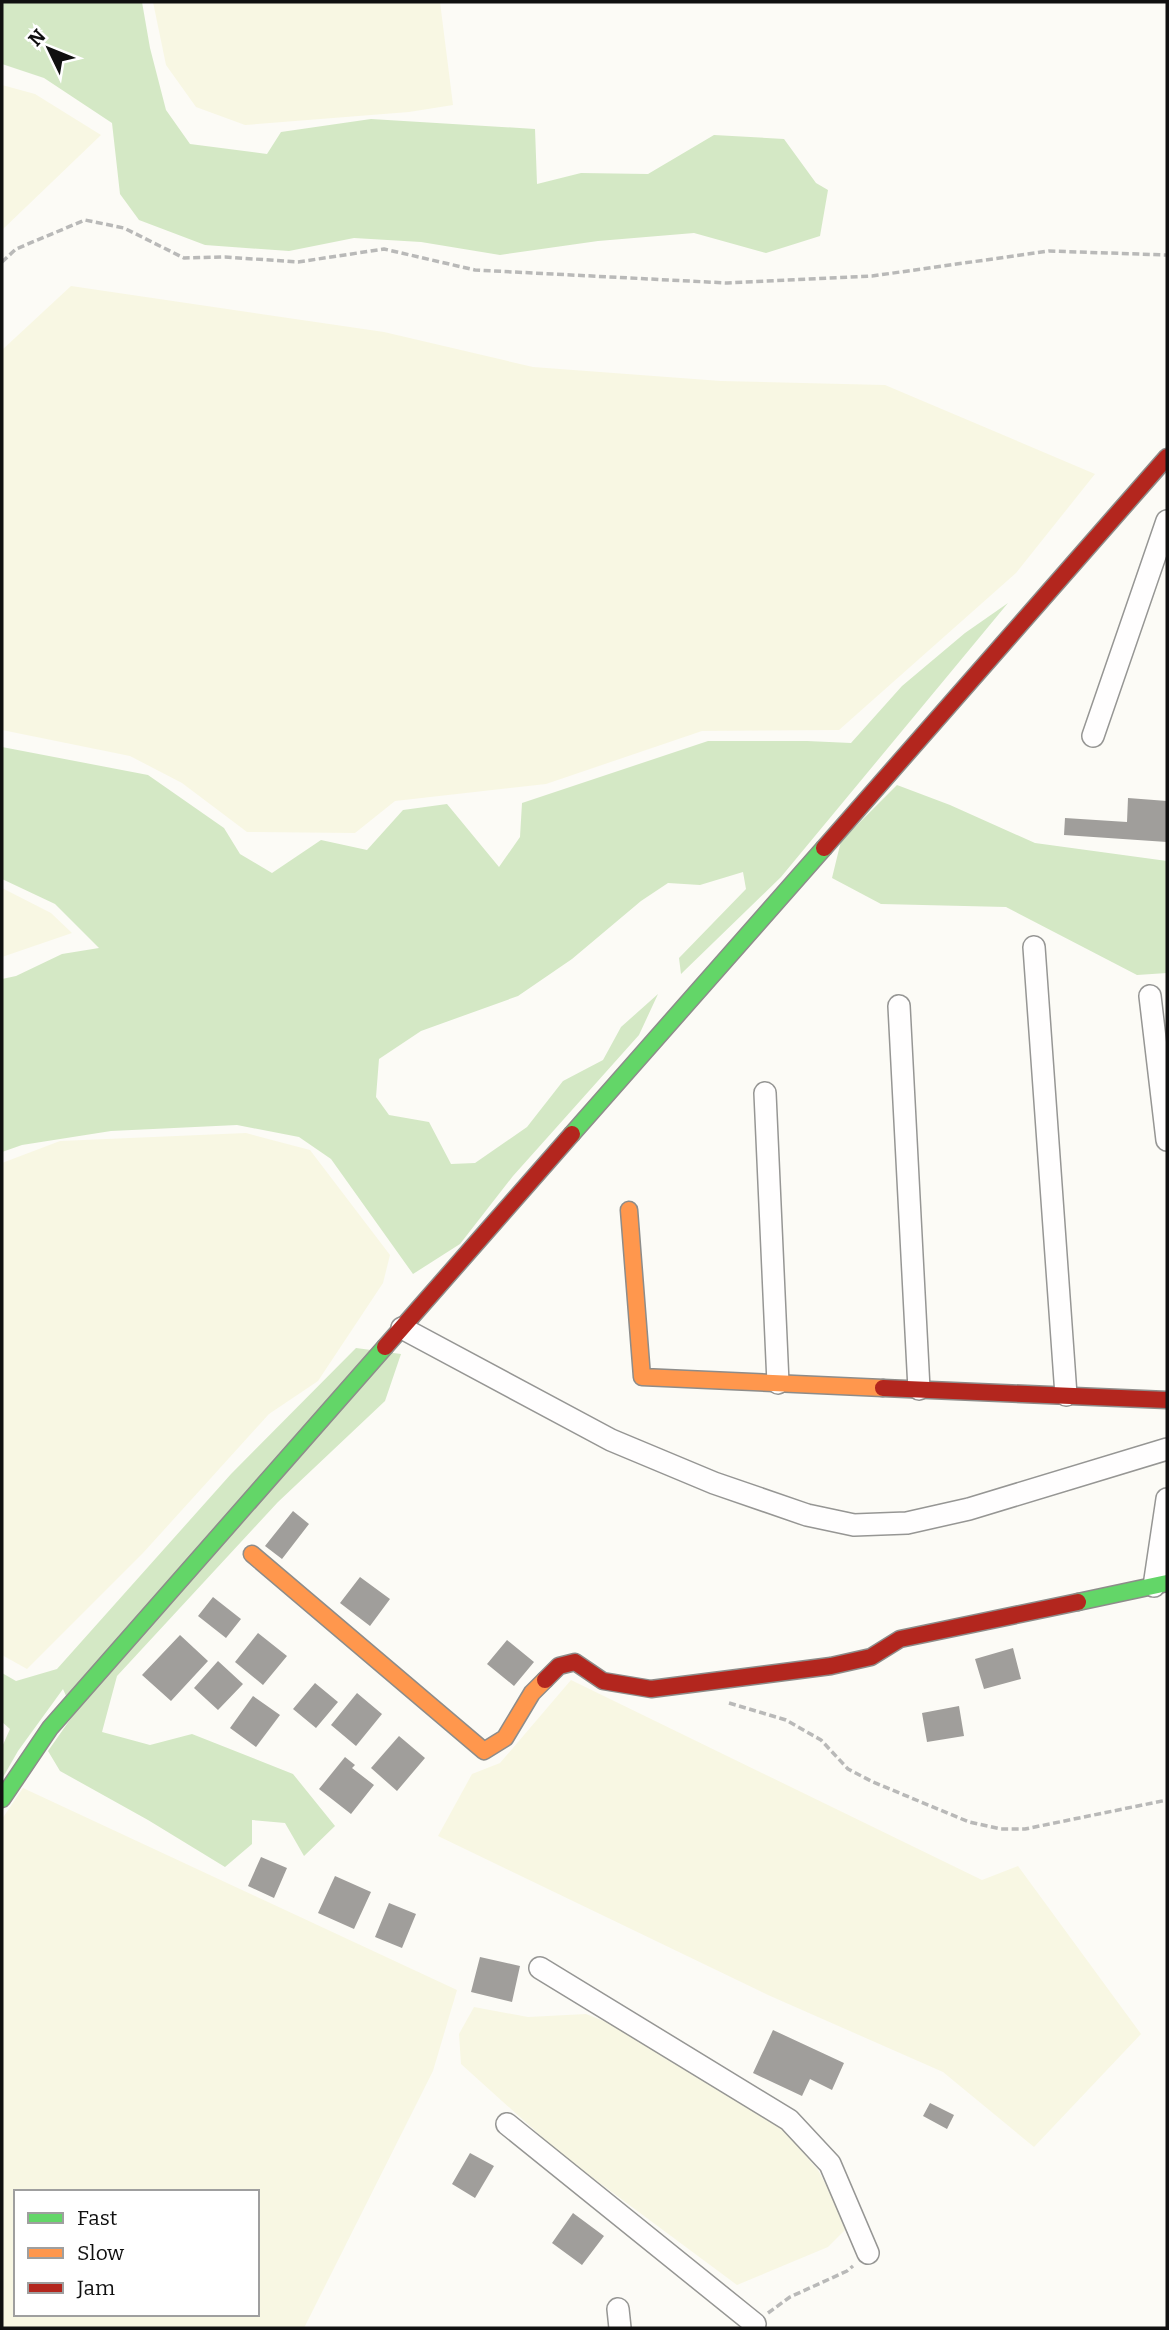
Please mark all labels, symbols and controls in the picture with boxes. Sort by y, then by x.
north arrow [14,14,84,84]
text: N [24,24,51,51]
legend [14,2190,259,2316]
text: Fast [77,2205,118,2231]
text: Slow [77,2240,124,2266]
text: Jam [76,2275,115,2301]

